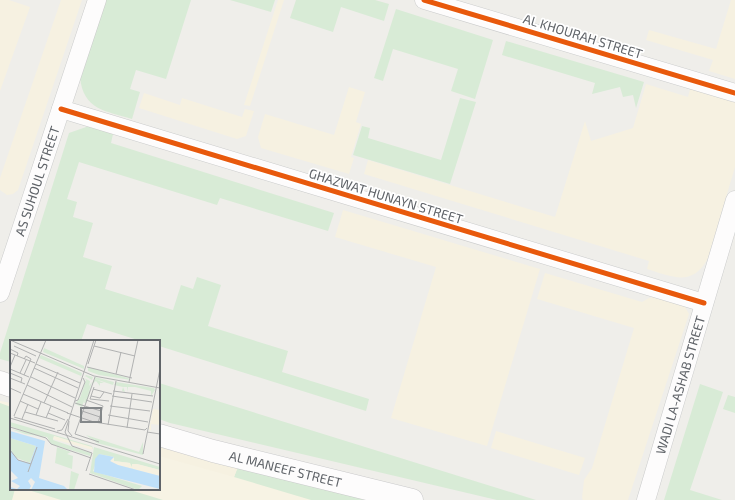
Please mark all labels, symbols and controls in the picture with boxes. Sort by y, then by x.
street label: AL KHOURAH STREET [521,10,645,62]
street label: AS SUHOUL STREET [11,124,63,238]
street label: GHAZWAT HUNAYN STREET [307,165,465,227]
street label: WADI LA-ASHAB STREET [652,313,708,456]
inset map [10,340,160,490]
street label: AL MANEEF STREET [228,447,344,491]

